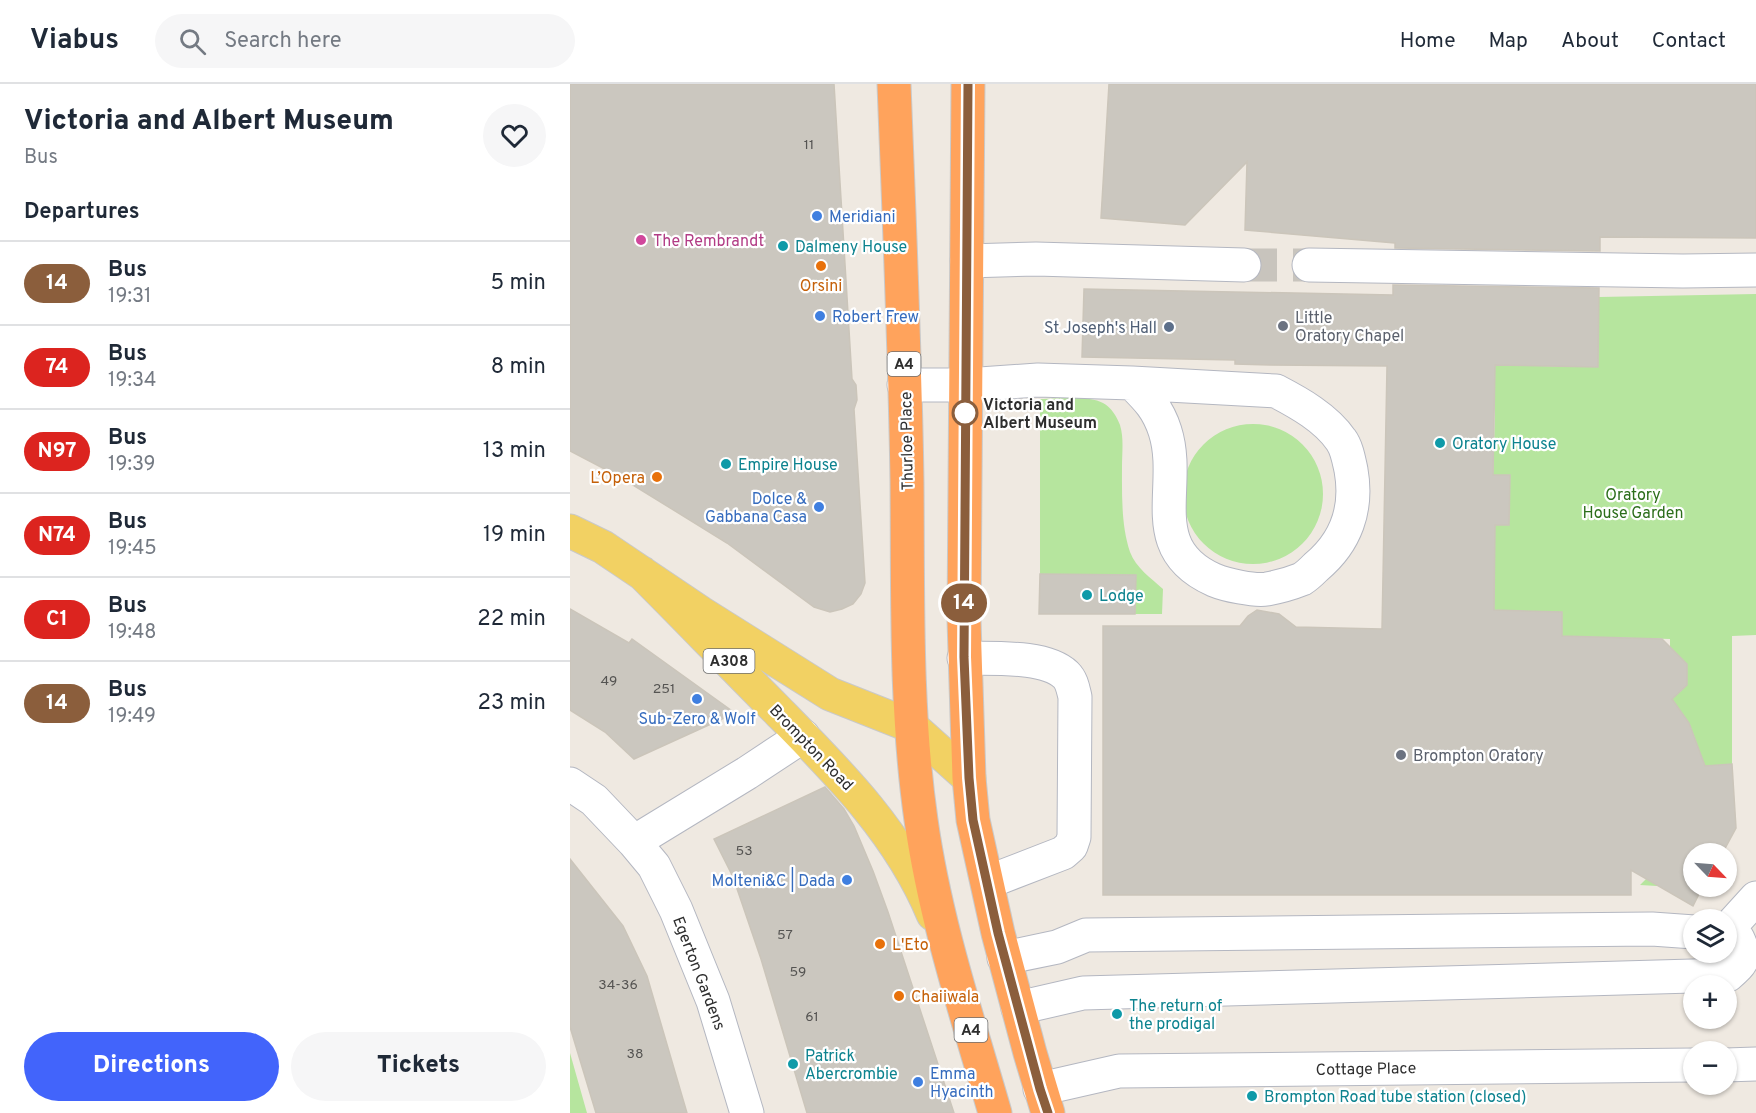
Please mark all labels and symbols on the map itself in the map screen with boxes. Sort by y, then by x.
house number: 11 [804,137,814,154]
place label: Meridiani [829,208,896,228]
marker: Meridiani [810,209,824,223]
place label: The Rembrandt [653,232,764,252]
marker: The Rembrandt [634,233,648,247]
place label: Dalmeny House [795,238,907,258]
marker: Dalmeny House [776,239,790,253]
marker: Orsini [814,259,828,273]
place label: Orsini [800,277,842,297]
place label: Robert Frew [832,308,919,328]
marker: Robert Frew [813,309,827,323]
place label: Little Oratory Chapel [1295,309,1404,347]
place label: St Joseph's Hall [1044,319,1157,339]
marker: Little Oratory Chapel [1276,319,1290,333]
marker: St Joseph's Hall [1162,320,1176,334]
road number: A4 [888,352,920,376]
street label: Thurloe Place [897,391,919,491]
place label: Victoria and Albert Museum [983,396,1097,434]
marker: Victoria and Albert Museum [952,400,978,426]
place label: Oratory House [1452,435,1556,455]
marker: Oratory House [1433,436,1447,450]
place label: Empire House [738,456,838,476]
marker: Empire House [719,457,733,471]
place label: L’Opera [590,469,645,489]
marker: L’Opera [650,470,664,484]
park label: Oratory House Garden [1582,486,1684,524]
place label: Dolce & Gabbana Casa [705,490,807,528]
marker: Dolce & Gabbana Casa [812,500,826,514]
line badge: 14 [937,584,991,622]
place label: Lodge [1099,587,1144,607]
marker: Lodge [1080,588,1094,602]
road number: A308 [704,649,754,673]
house number: 49 [601,673,617,690]
house number: 251 [653,681,675,698]
marker: Sub-Zero & Wolf [690,692,704,706]
street label: Brompton Road [764,701,857,796]
place label: Sub-Zero & Wolf [638,710,756,730]
place label: Brompton Oratory [1413,747,1544,767]
marker: Brompton Oratory [1394,748,1408,762]
house number: 53 [735,843,753,860]
north arrow [1683,843,1737,897]
place label: Molteni&C | Dada [712,867,835,892]
marker: Molteni&C | Dada [840,873,854,887]
street label: Egerton Gardens [667,914,729,1034]
house number: 57 [777,927,793,944]
place label: L'Eto [892,936,929,956]
marker: L'Eto [873,937,887,951]
house number: 59 [790,964,806,981]
house number: 34-36 [598,977,638,994]
place label: Chaiiwala [911,988,979,1008]
marker: Chaiiwala [892,989,906,1003]
place label: The return of the prodigal [1129,997,1223,1035]
marker: The return of the prodigal [1110,1007,1124,1021]
house number: 61 [805,1009,819,1026]
road number: A4 [954,1018,988,1042]
house number: 38 [627,1046,643,1063]
place label: Patrick Abercrombie [805,1047,898,1085]
marker: Patrick Abercrombie [786,1057,800,1071]
street label: Cottage Place [1316,1059,1416,1081]
place label: Emma Hyacinth [930,1065,994,1103]
marker: Emma Hyacinth [911,1075,925,1089]
place label: Brompton Road tube station (closed) [1264,1088,1526,1108]
marker: Brompton Road tube station (closed) [1245,1089,1259,1103]

